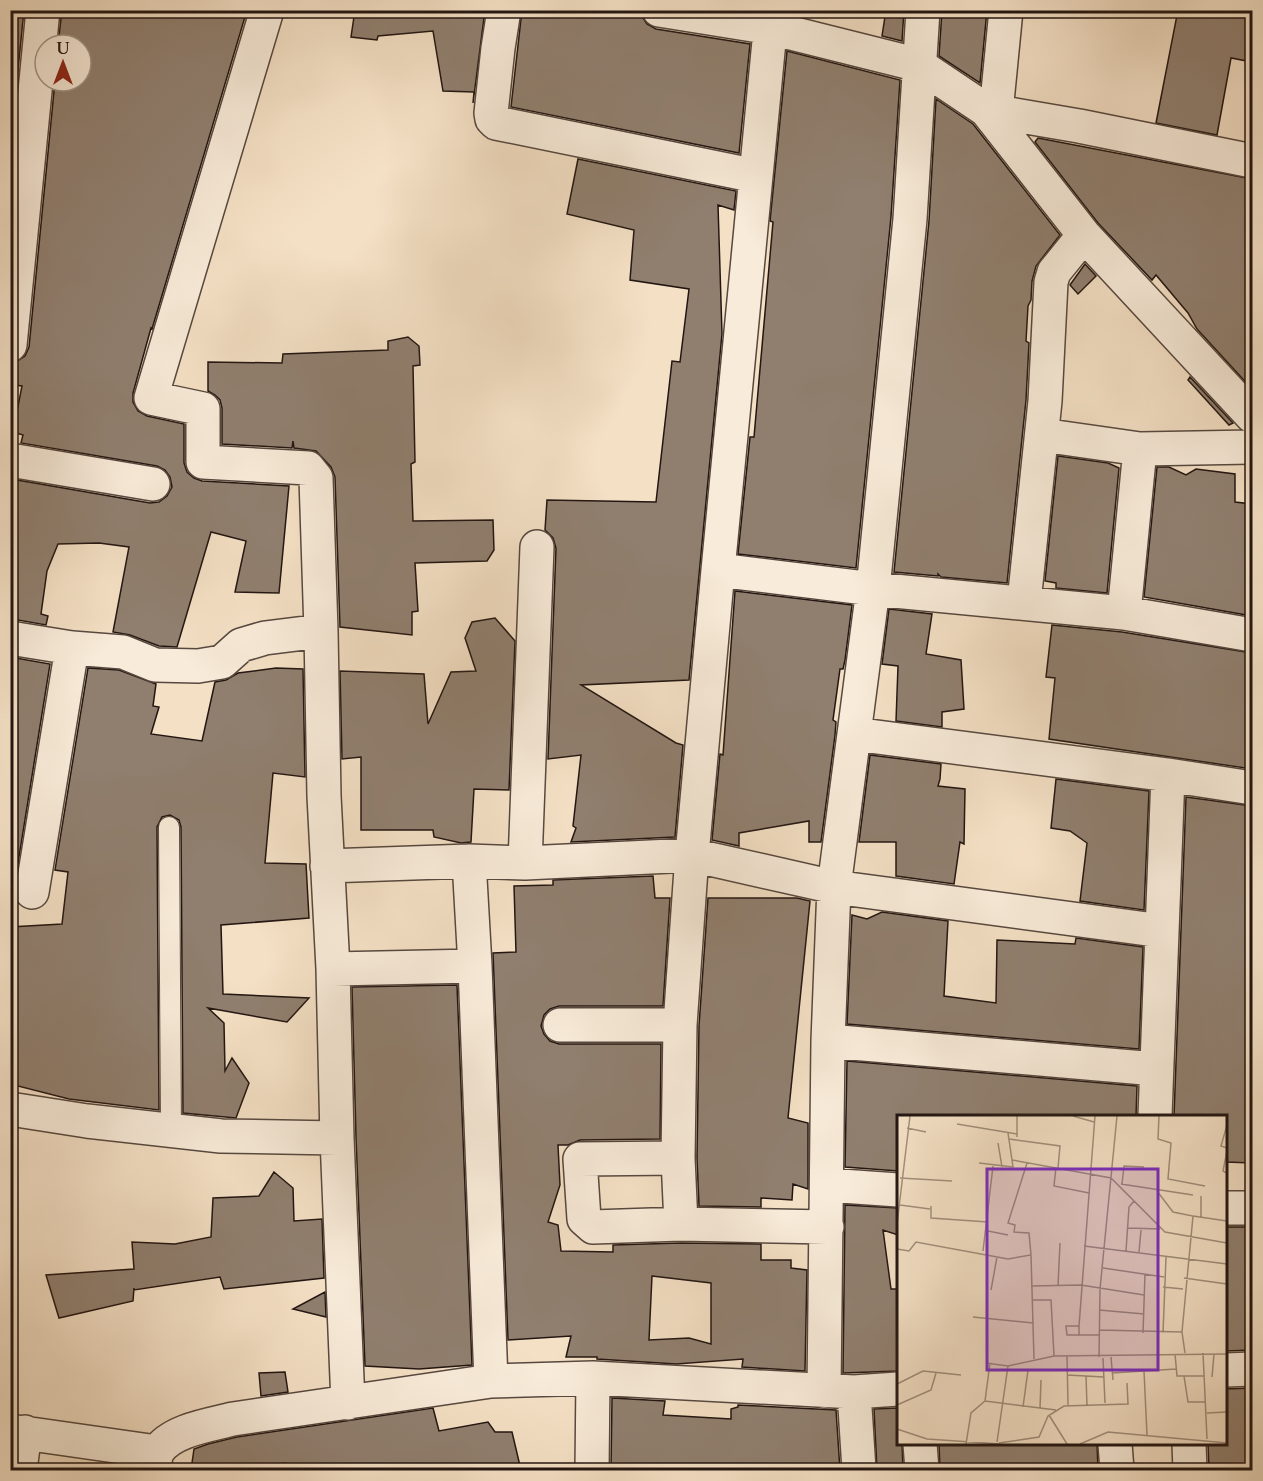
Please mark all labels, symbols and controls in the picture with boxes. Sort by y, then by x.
north arrow [33,33,93,93]
text: U [56,38,70,60]
inset map [897,1115,1227,1445]

